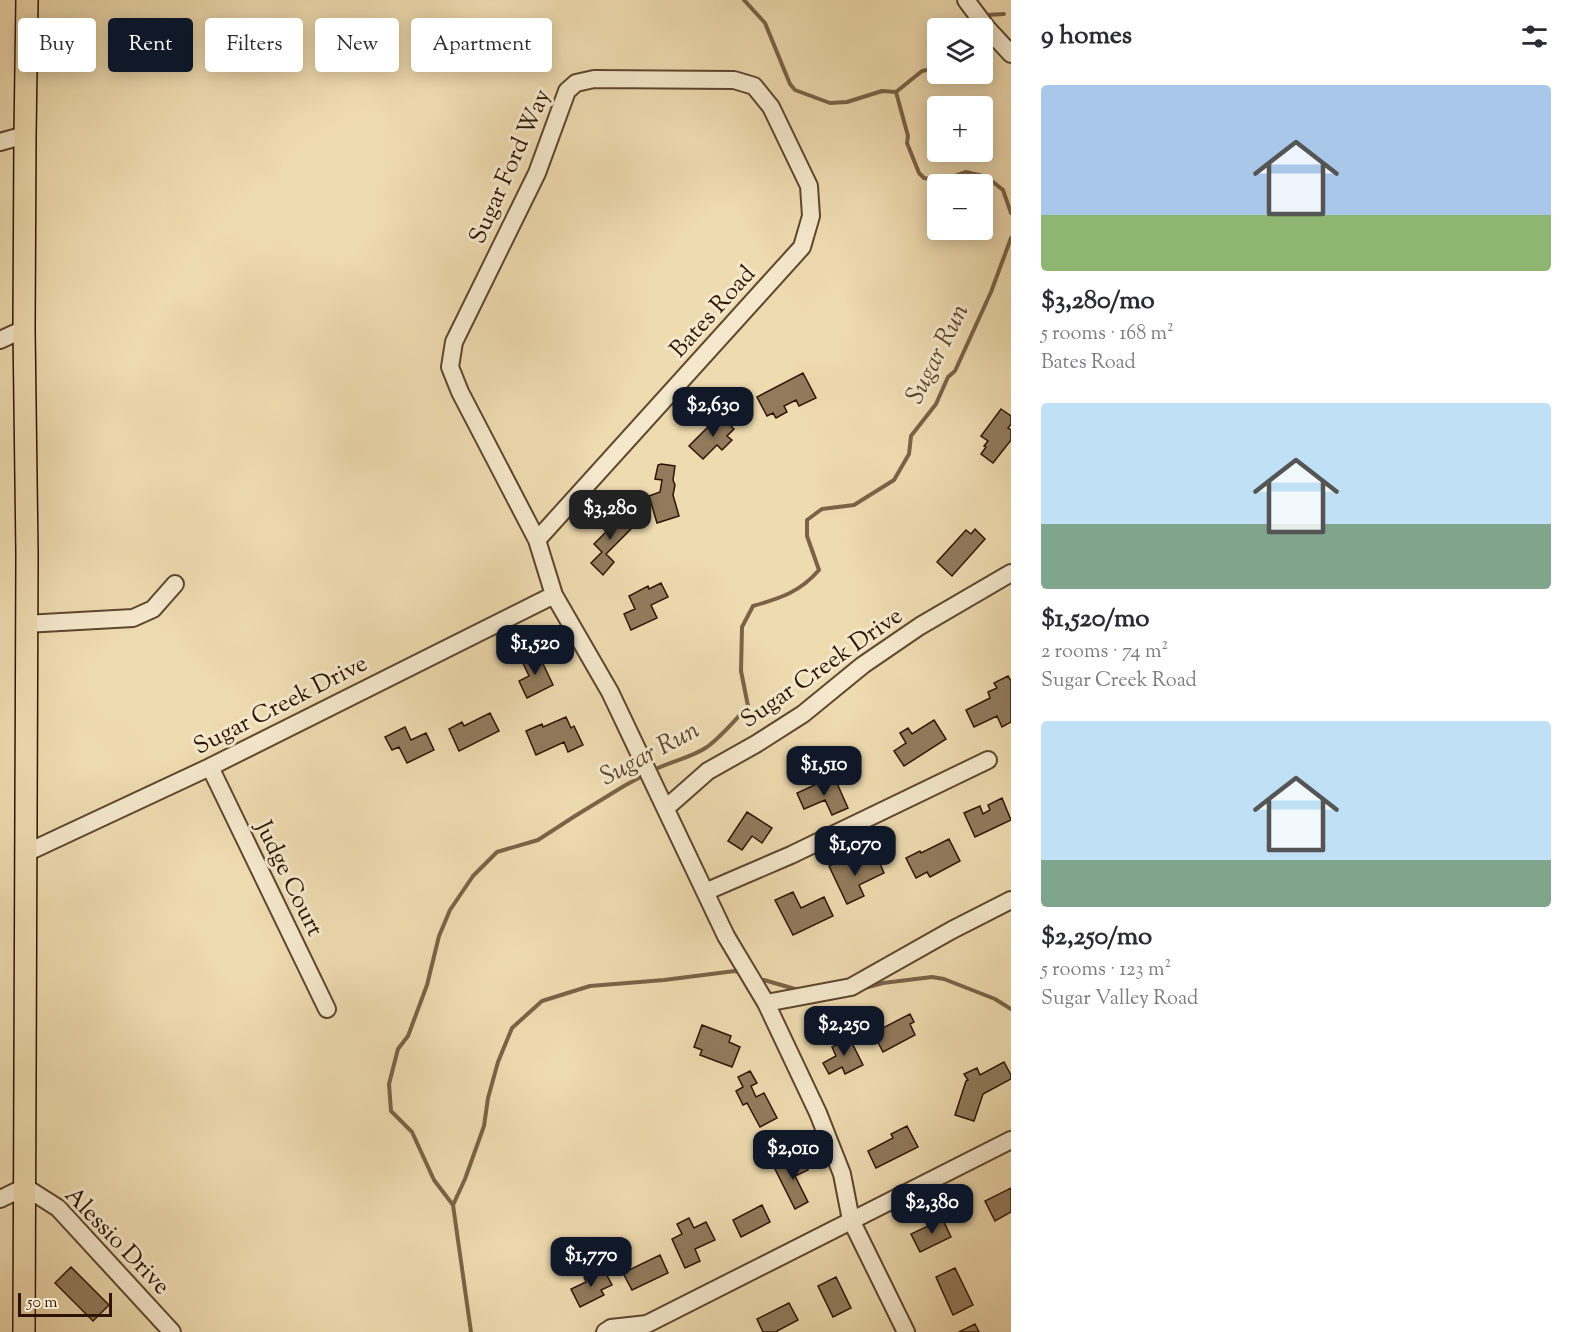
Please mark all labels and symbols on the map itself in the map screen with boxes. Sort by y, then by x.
street label: Sugar Ford Way [461,84,560,250]
street label: Bates Road [663,258,764,366]
water label: Sugar Run [897,297,979,411]
pin: $2,630 [664,387,762,438]
pin: $3,280 [561,490,659,541]
street label: Sugar Creek Drive [734,600,910,737]
pin: $1,520 [486,625,584,676]
street label: Sugar Creek Drive [188,647,374,764]
water label: Sugar Run [594,712,707,796]
pin: $1,510 [775,746,873,797]
street label: Judge Court [245,814,331,942]
pin: $1,070 [806,826,904,877]
pin: $2,250 [795,1006,893,1057]
pin: $2,010 [744,1130,842,1181]
street label: Alessio Drive [56,1180,177,1303]
pin: $2,380 [883,1184,981,1235]
pin: $1,770 [542,1237,640,1288]
scale bar [18,1290,112,1318]

